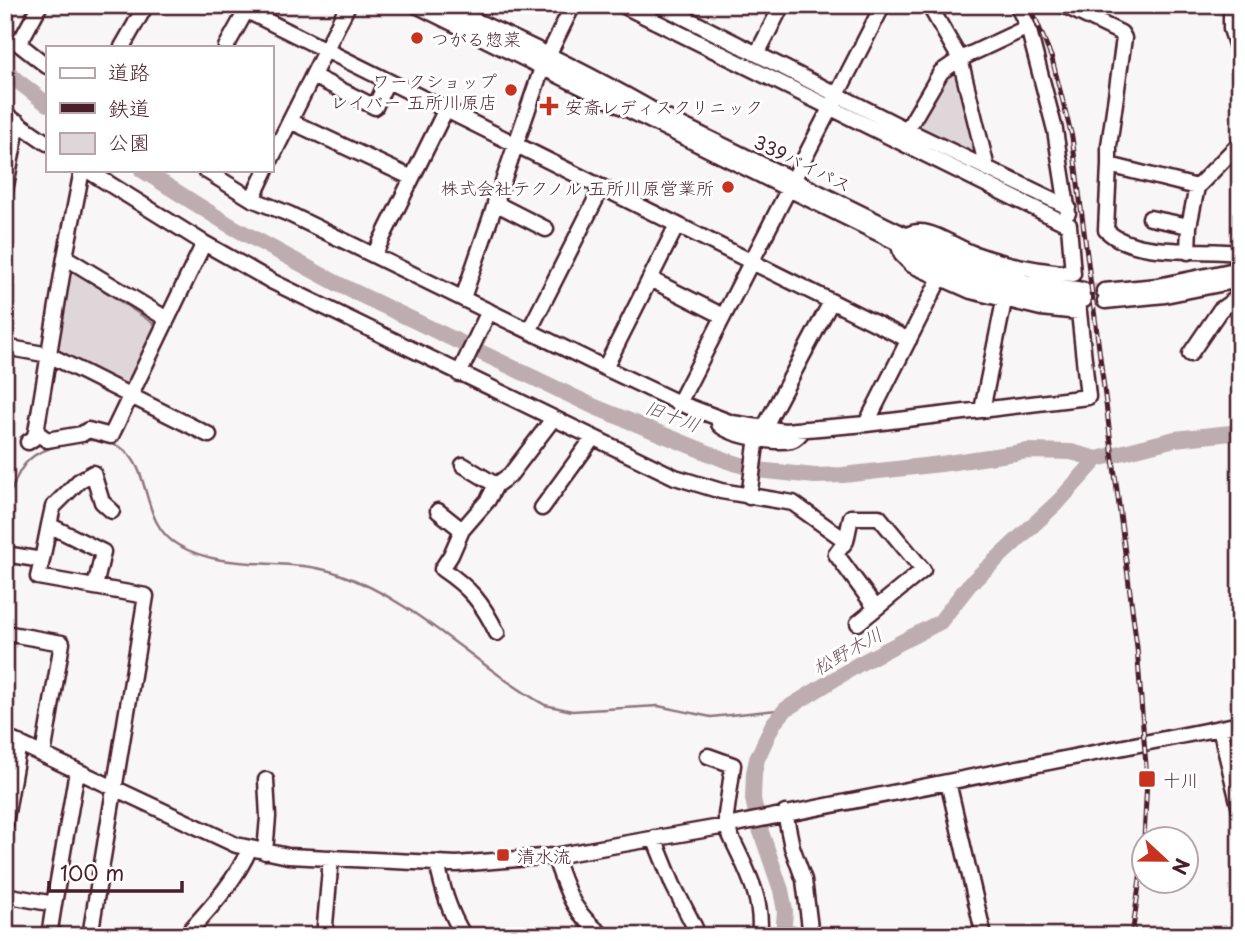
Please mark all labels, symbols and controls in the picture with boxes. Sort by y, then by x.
place label: つがる惣菜 [431,25,521,52]
marker: つがる惣菜 [409,30,425,46]
legend [46,46,273,172]
text: 道路 [108,55,150,87]
place label: ワークショップ レイバー 五所川原店 [330,67,497,115]
marker: ワークショップ レイバー 五所川原店 [503,82,519,98]
text: 鉄道 [108,91,150,123]
place label: 安斎レディスクリニック [565,93,763,120]
marker: 安斎レディスクリニック [539,96,559,116]
text: 公園 [108,125,150,157]
street label: 339バイパス [750,128,856,198]
place label: 株式会社テクノル 五所川原営業所 [441,174,714,201]
marker: 株式会社テクノル 五所川原営業所 [720,179,736,195]
water label: 旧十川 [641,392,705,438]
water label: 松野木川 [807,619,887,681]
place label: 十川 [1163,766,1199,793]
marker: 十川 [1137,769,1157,789]
north arrow [1130,825,1200,895]
place label: 清水流 [517,842,571,869]
marker: 清水流 [495,847,511,863]
scale bar [49,850,182,894]
text: N [1166,855,1197,879]
text: 100 m [60,856,124,888]

